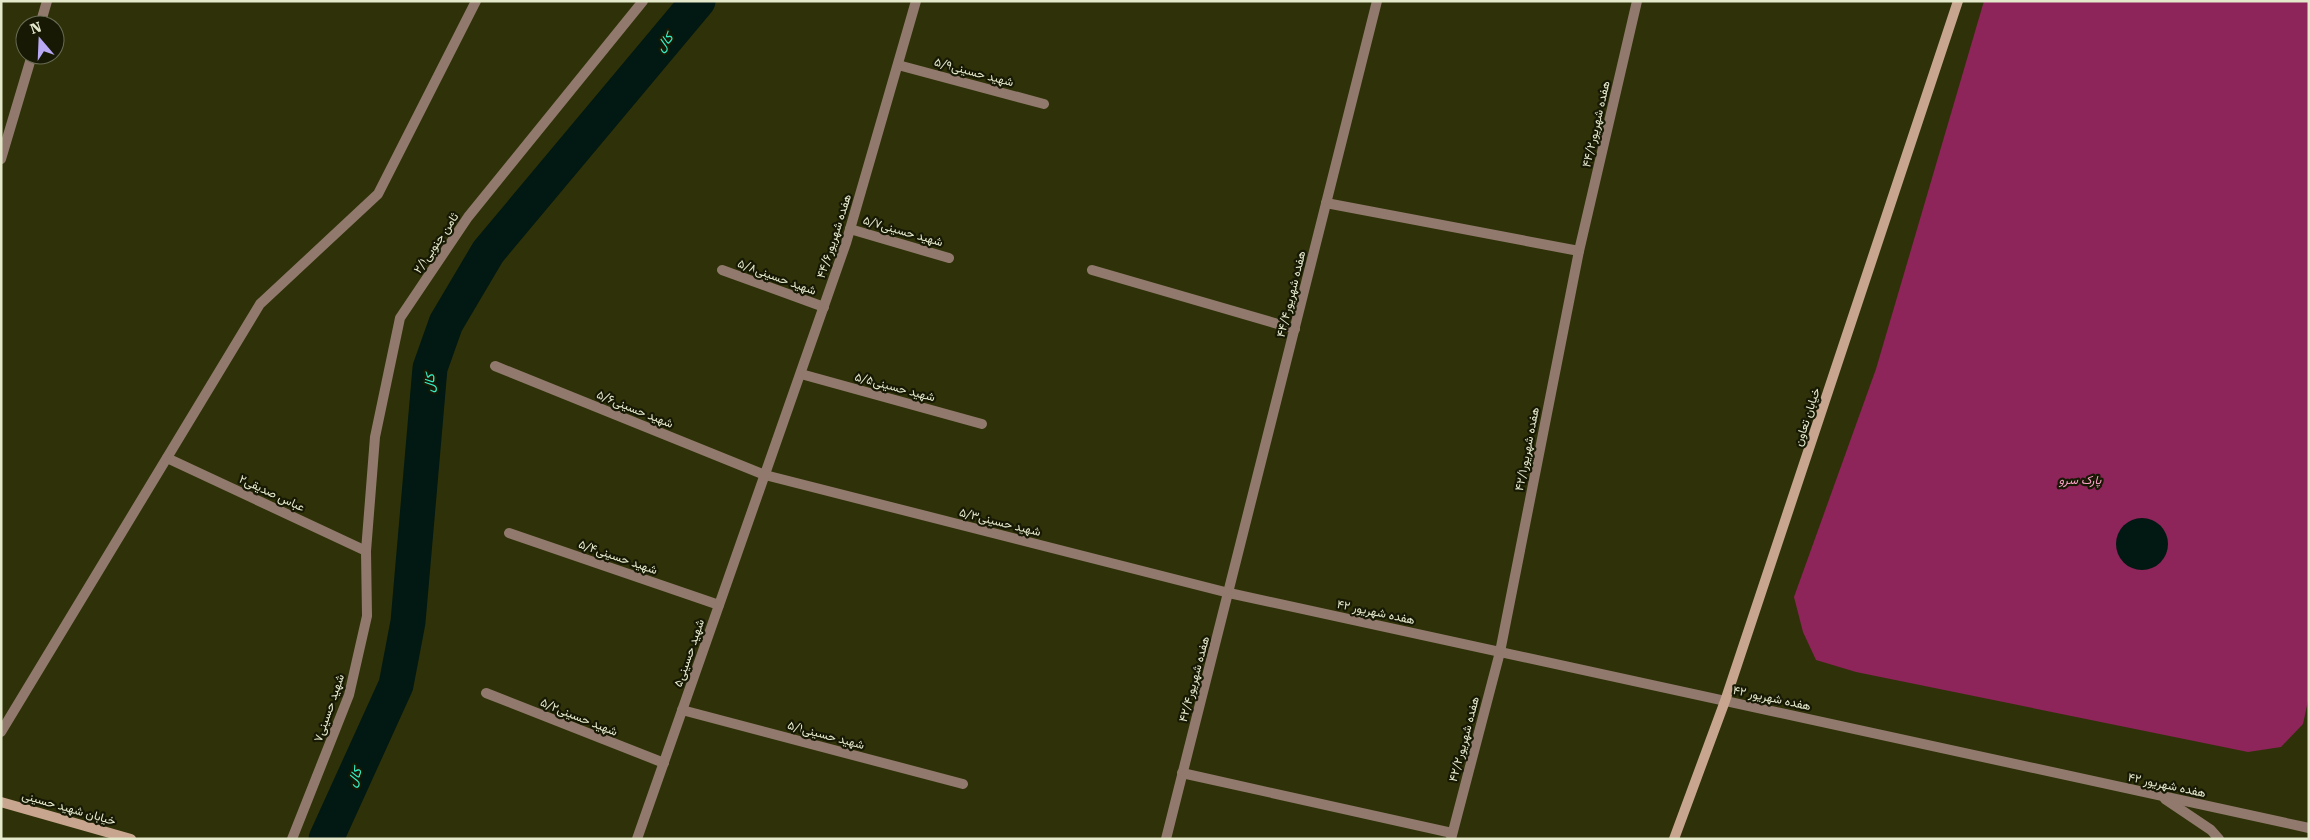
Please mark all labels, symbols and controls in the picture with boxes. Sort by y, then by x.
north arrow [15,15,65,65]
text: N [28,18,44,37]
water label: کال [652,28,679,55]
street label: شهید حسینی۵/۹ [933,55,1015,90]
street label: هفده شهریور۴۴/۲ [1579,79,1614,169]
street label: هفده شهریور۴۴/۶ [814,192,855,280]
street label: ثامن جنوبی۲/۱ [411,210,462,276]
street label: شهید حسینی۵/۷ [861,213,945,250]
street label: هفده شهریور۴۴/۴ [1273,249,1310,339]
street label: شهید حسینی۵/۸ [735,256,818,299]
water label: کال [420,370,439,393]
street label: شهید حسینی۵/۵ [853,370,937,405]
street label: خیابان تعاون [1791,386,1824,448]
street label: شهید حسینی۵/۶ [594,387,675,432]
street label: هفده شهریور۴۲/۱ [1512,406,1543,492]
street label: عباس صدیقی۲ [236,472,307,515]
park label: پارک سرو [2059,473,2102,488]
street label: شهید حسینی۵/۳ [958,505,1042,540]
street label: شهید حسینی۵/۴ [576,537,659,578]
street label: هفده شهریور ۴۲ [1336,597,1416,628]
street label: شهید حسینی۵ [671,617,708,689]
street label: هفده شهریور۴۲/۴ [1176,635,1213,724]
street label: شهید حسینی۷ [311,672,348,744]
street label: هفده شهریور ۴۲ [1732,683,1812,714]
street label: شهید حسینی۵/۲ [538,695,620,740]
street label: هفده شهریور۴۲/۲ [1446,695,1483,783]
street label: شهید حسینی۵/۱ [786,718,866,753]
water label: کال [343,763,367,789]
street label: هفده شهریور ۴۲ [2127,770,2207,801]
street label: خیابان شهید حسینی [20,788,118,829]

